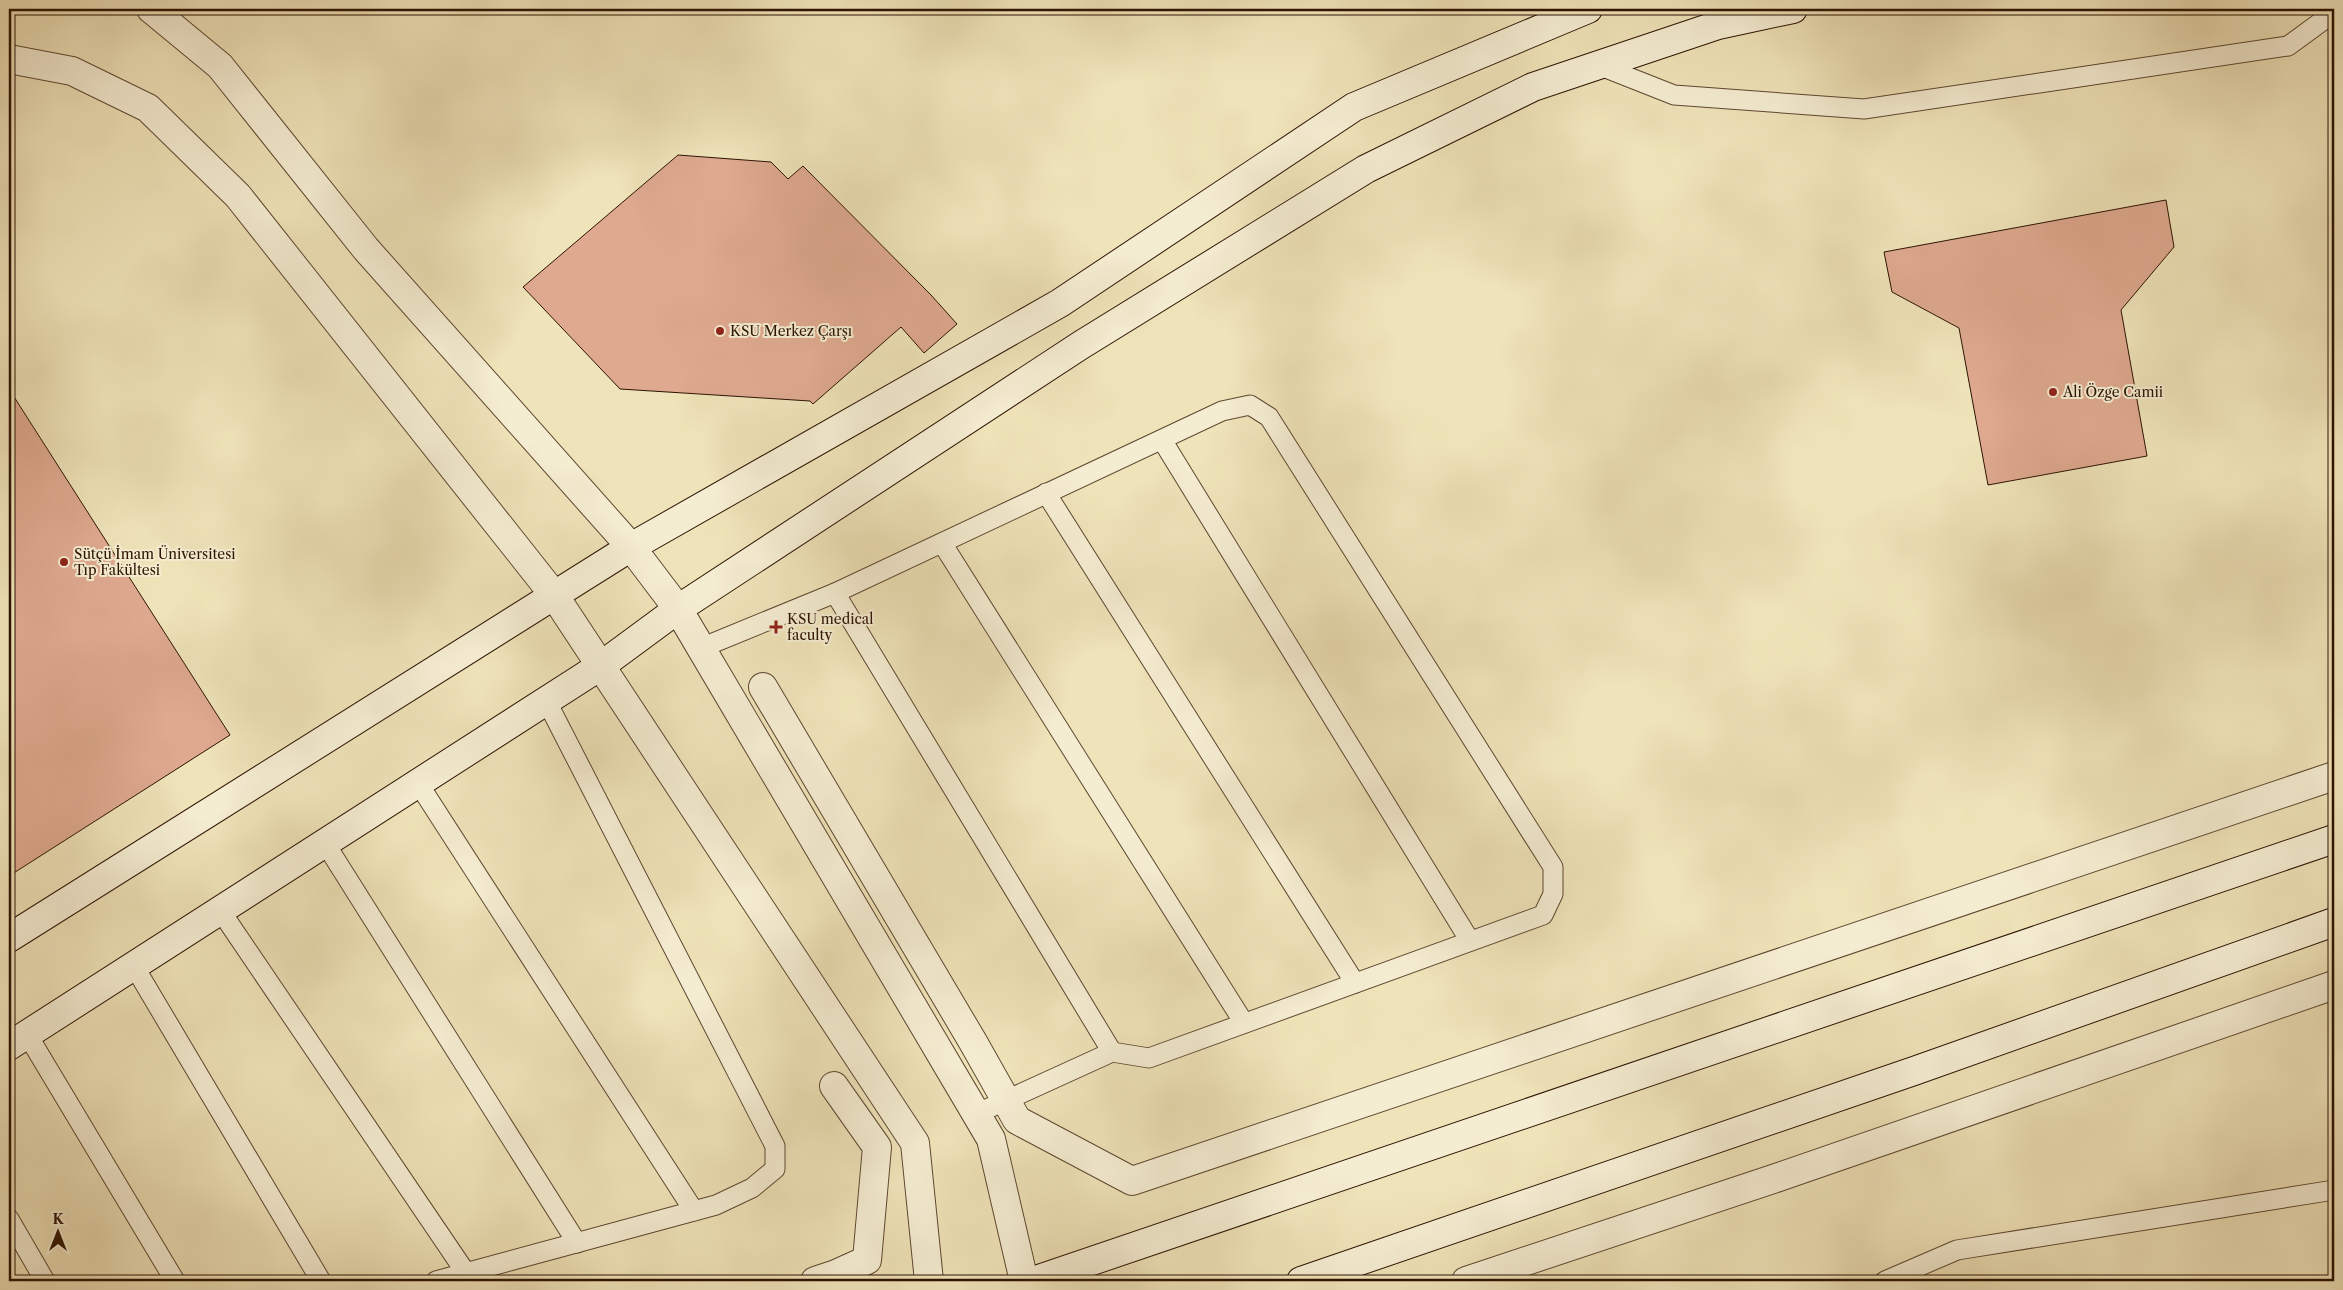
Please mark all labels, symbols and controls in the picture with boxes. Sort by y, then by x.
place label: KSU Merkez Çarşı [730,322,852,340]
marker: KSU Merkez Çarşı [714,325,726,337]
place label: Ali Özge Camii [2062,383,2163,401]
marker: Ali Özge Camii [2047,386,2059,398]
place label: Sütçü İmam Üniversitesi Tıp Fakültesi [74,545,236,579]
marker: Sütçü İmam Üniversitesi Tıp Fakültesi [58,556,70,568]
place label: KSU medical faculty [787,610,873,644]
marker: KSU medical faculty [769,620,783,634]
north arrow [32,1208,82,1258]
text: K [52,1210,64,1228]

